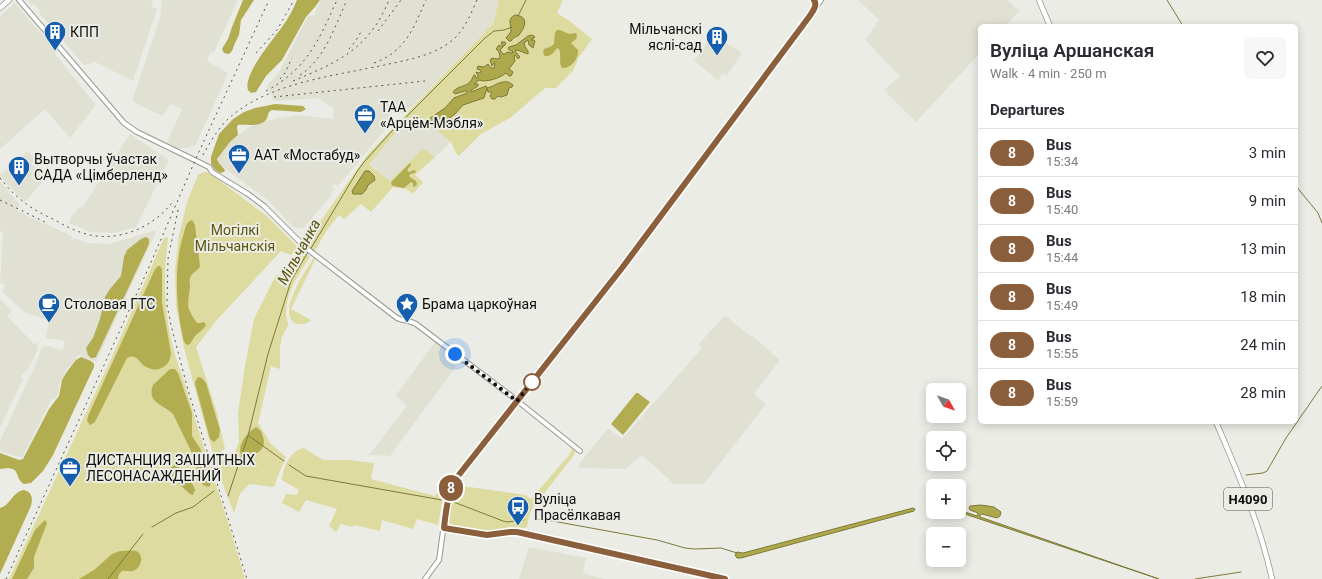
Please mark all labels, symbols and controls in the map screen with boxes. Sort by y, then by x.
building icon: КПП [42,19,68,52]
place label: Мільчанскі яслі-сад [629,21,703,53]
place label: КПП [70,24,99,40]
building icon: Мільчанскі яслі-сад [704,24,730,57]
button: heart [1244,37,1286,79]
text: Вуліца Аршанская [990,39,1154,62]
text: Walk · 4 min · 250 m [990,66,1107,81]
place label: ТАА «Арцём-Мэбля» [380,99,484,131]
text: Departures [990,101,1065,119]
office icon: ТАА «Арцём-Мэбля» [352,102,378,135]
text: Bus [1046,136,1072,154]
office icon: ААТ «Мостабуд» [226,142,252,175]
text: 3 min [1249,144,1286,162]
text: 8 [1008,145,1016,161]
place label: ААТ «Мостабуд» [254,147,361,163]
place label: Вытворчы ўчастак САДА «Цімберленд» [34,151,168,183]
building icon: Вытворчы ўчастак САДА «Цімберленд» [6,154,32,187]
text: 15:34 [1046,154,1078,169]
text: Bus [1046,184,1072,202]
text: 9 min [1249,192,1286,210]
text: 8 [1008,193,1016,209]
text: 15:40 [1046,202,1078,217]
water label: Мільчанка [274,216,324,288]
park label: Могілкі Мільчанскія [195,222,275,254]
text: Bus [1046,232,1072,250]
text: 13 min [1240,240,1286,258]
text: 8 [1008,241,1016,257]
text: 15:44 [1046,250,1078,265]
text: Bus [1046,280,1072,298]
text: 18 min [1240,288,1286,306]
text: 8 [1008,289,1016,305]
cafe icon: Столовая ГТС [36,291,62,324]
place icon: Брама царкоўная [394,291,420,324]
place label: Столовая ГТС [64,296,155,312]
place label: Брама царкоўная [422,296,537,312]
text: 15:49 [1046,298,1078,313]
text: Bus [1046,328,1072,346]
text: 24 min [1240,336,1286,354]
text: 8 [1008,337,1016,353]
your location [445,344,465,364]
text: 15:55 [1046,346,1078,361]
unlabelled marker [523,373,541,391]
text: Bus [1046,376,1072,394]
north arrow [926,383,966,423]
map controls [926,383,966,567]
text: 28 min [1240,384,1286,402]
text: 8 [1008,385,1016,401]
text: 15:59 [1046,394,1078,409]
button: locate [926,431,966,471]
place label: ДИСТАНЦИЯ ЗАЩИТНЫХ ЛЕСОНАСАЖДЕНИЙ [86,452,255,484]
office icon: ДИСТАНЦИЯ ЗАЩИТНЫХ ЛЕСОНАСАЖДЕНИЙ [57,455,83,488]
line badge: 8 [438,475,464,501]
button: + [926,479,966,519]
text: 8 [447,480,455,496]
road number: Н4090 [1224,488,1272,510]
place label: Вуліца Прасёлкавая [534,491,621,523]
bus stop icon: Вуліца Прасёлкавая [505,494,531,527]
button: − [926,527,966,567]

